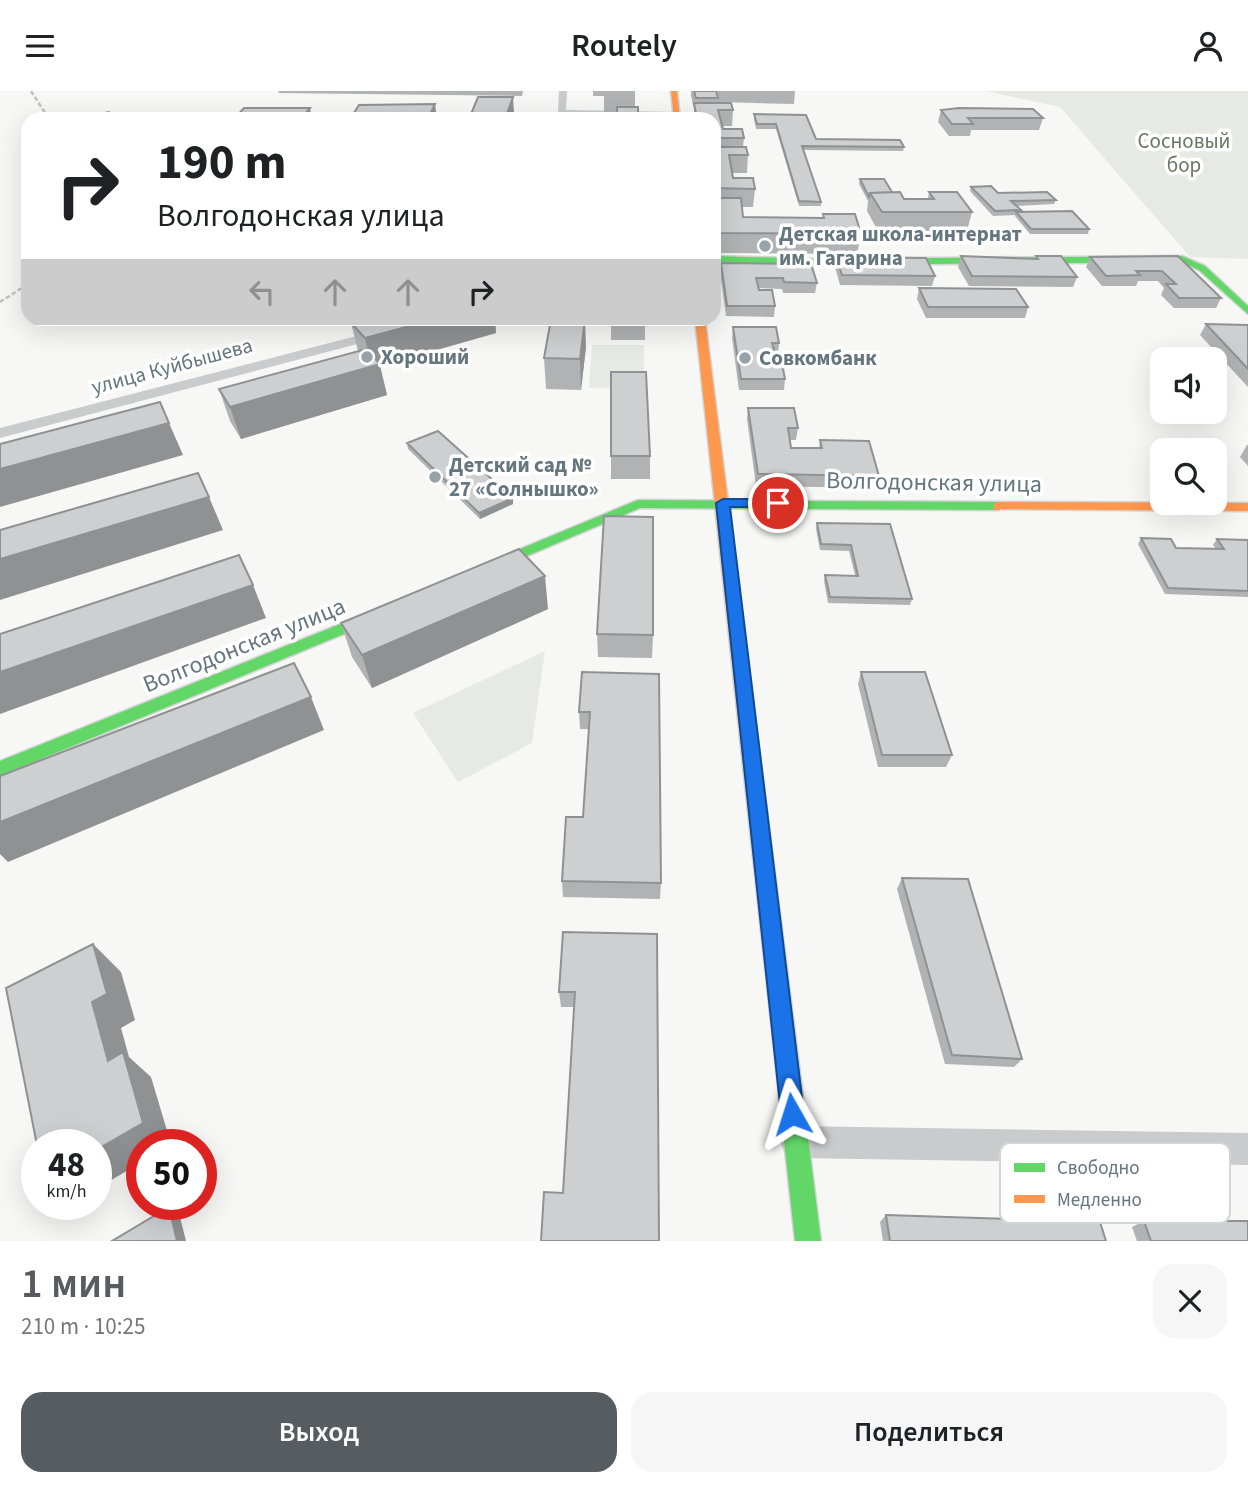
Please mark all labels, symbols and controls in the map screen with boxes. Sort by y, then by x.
text: Routely [571,23,677,69]
icon: menu [21,27,59,65]
icon: person [1189,27,1227,65]
park label: Сосновый бор [1138,126,1230,180]
text: 190 m [157,128,286,198]
icon: right [42,140,133,231]
text: Волгодонская улица [157,193,445,239]
place label: Детская школа-интернат им. Гагарина [779,219,1022,273]
marker: Детская школа-интернат им. Гагарина [757,238,773,254]
icon: left [243,273,281,311]
icon: ahead [316,273,354,311]
icon: ahead [389,273,427,311]
icon: right [462,273,500,311]
street label: улица Куйбышева [88,330,256,402]
place label: Хороший [381,342,469,372]
place label: Совкомбанк [759,343,877,373]
map controls [1150,347,1227,515]
button: sound [1150,347,1227,424]
marker: Хороший [359,349,375,365]
marker: Совкомбанк [737,350,753,366]
button: search [1150,438,1227,515]
place label: Детский сад № 27 «Солнышко» [449,450,599,504]
street label: Волгодонская улица [826,463,1042,502]
marker: Детский сад № 27 «Солнышко» [427,469,443,485]
pin [748,473,808,533]
icon: arrive [759,484,797,522]
street label: Волгодонская улица [138,589,351,702]
position arrow [755,1077,829,1151]
speed limit sign: 50 [126,1129,217,1220]
text: 48 [48,1140,85,1190]
legend [1000,1143,1230,1223]
text: Свободно [1057,1155,1140,1182]
text: km/h [47,1179,86,1204]
text: Медленно [1057,1187,1142,1214]
text: 1 мин [21,1254,126,1314]
button: close [1153,1264,1227,1338]
text: 210 m · 10:25 [21,1310,145,1343]
button: Выход [21,1392,617,1472]
button: Поделиться [631,1392,1227,1472]

